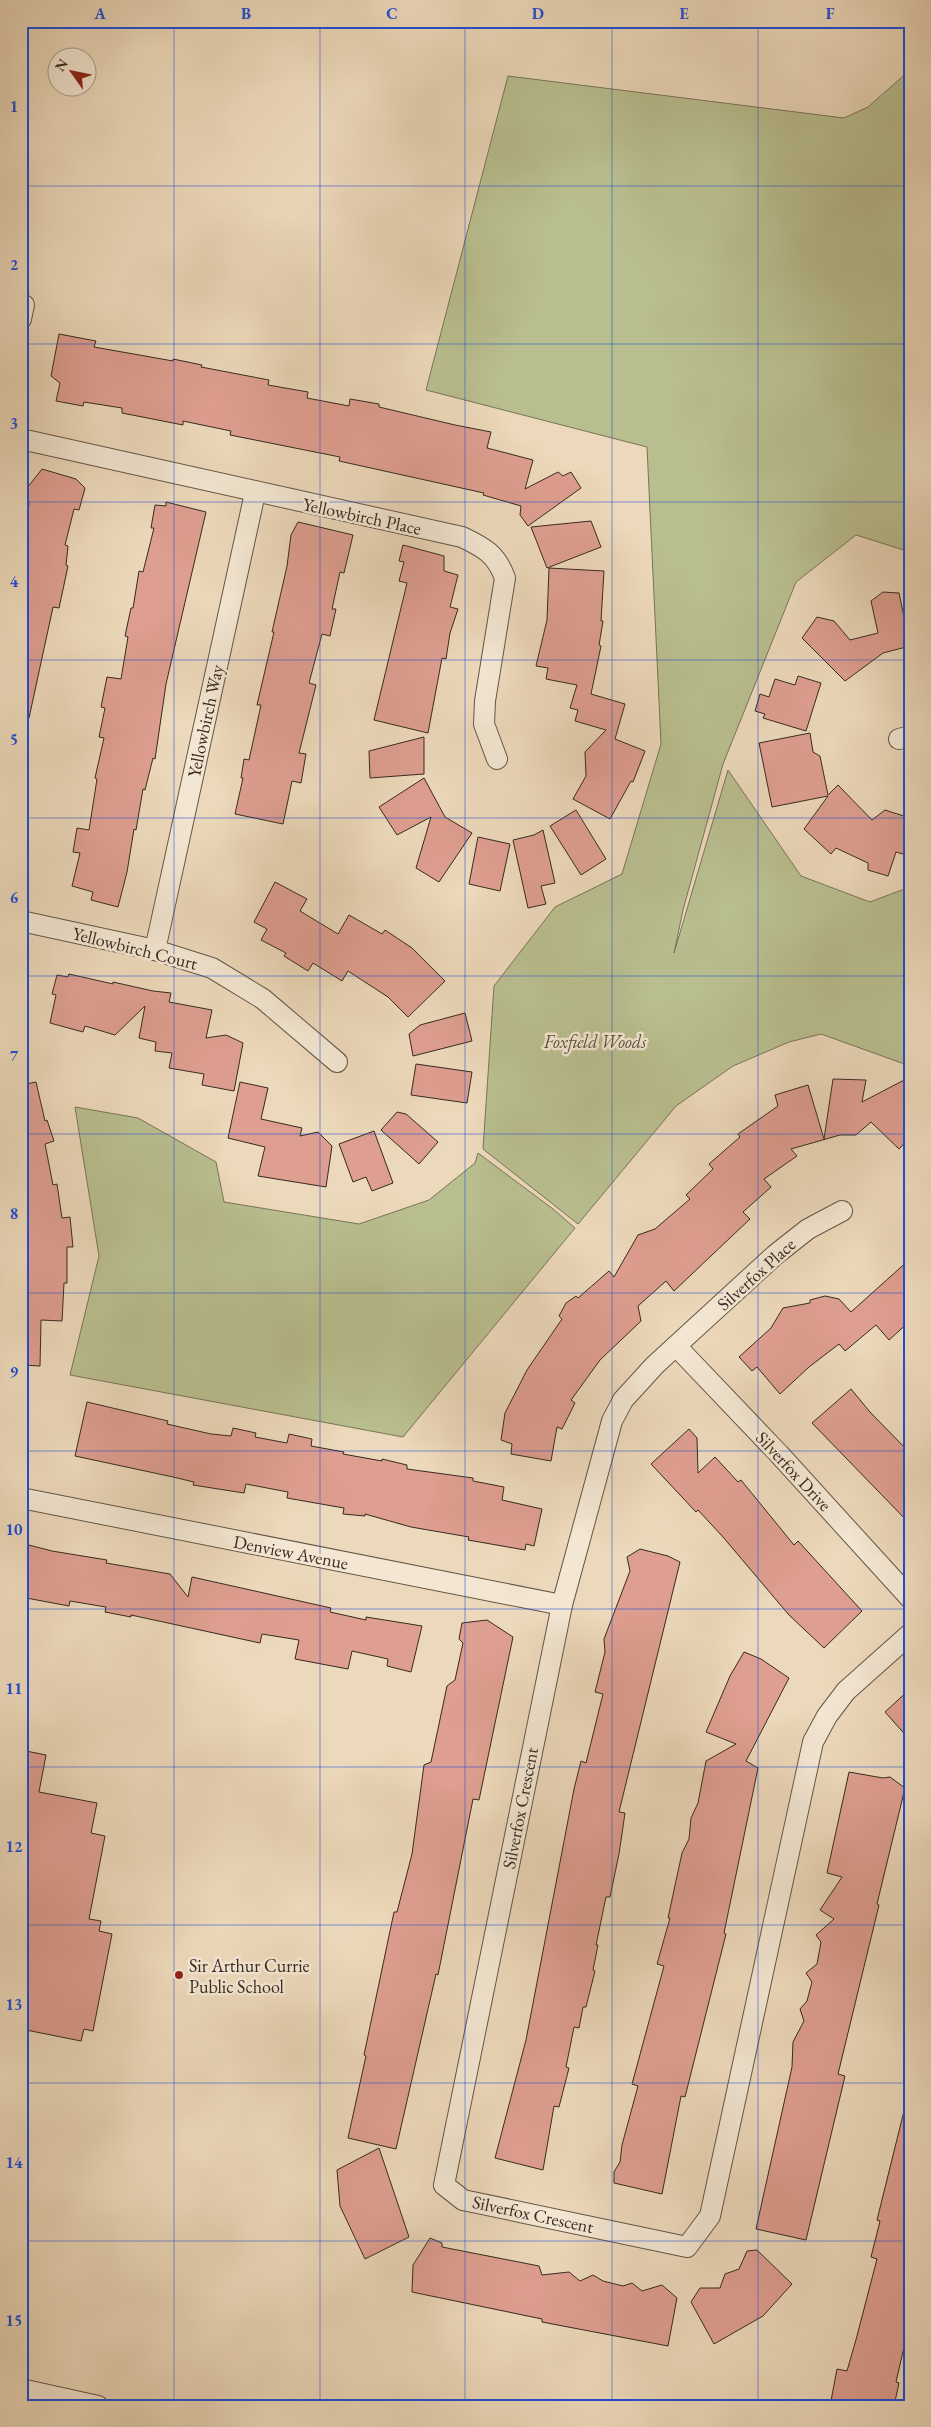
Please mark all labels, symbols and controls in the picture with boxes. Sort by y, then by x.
text: A [93,3,106,24]
text: B [241,3,251,24]
text: C [386,3,398,24]
text: D [532,3,544,24]
text: E [679,3,689,24]
text: F [826,3,835,24]
north arrow [48,48,98,98]
text: N [50,55,72,75]
text: 1 [10,96,18,117]
text: 2 [10,254,19,275]
text: 3 [10,413,18,434]
street label: Yellowbirch Place [301,492,423,540]
text: 4 [10,571,19,592]
street label: Yellowbirch Way [182,662,228,779]
text: 5 [10,729,18,750]
text: 6 [10,887,19,908]
street label: Yellowbirch Court [70,921,200,975]
park label: Foxfield Woods [543,1030,647,1054]
text: 7 [10,1045,19,1066]
text: 8 [10,1203,18,1224]
street label: Silverfox Place [712,1233,800,1315]
text: 9 [10,1361,19,1382]
street label: Silverfox Drive [751,1426,837,1516]
text: 10 [6,1519,23,1540]
street label: Denview Avenue [232,1530,350,1574]
text: 11 [6,1678,22,1699]
street label: Silverfox Crescent [497,1745,543,1871]
text: 12 [6,1836,23,1857]
place label: Sir Arthur Currie Public School [189,1954,310,1998]
marker: Sir Arthur Currie Public School [173,1969,185,1981]
text: 13 [6,1994,22,2015]
text: 14 [6,2152,23,2173]
street label: Silverfox Crescent [470,2190,596,2238]
text: 15 [6,2310,22,2331]

